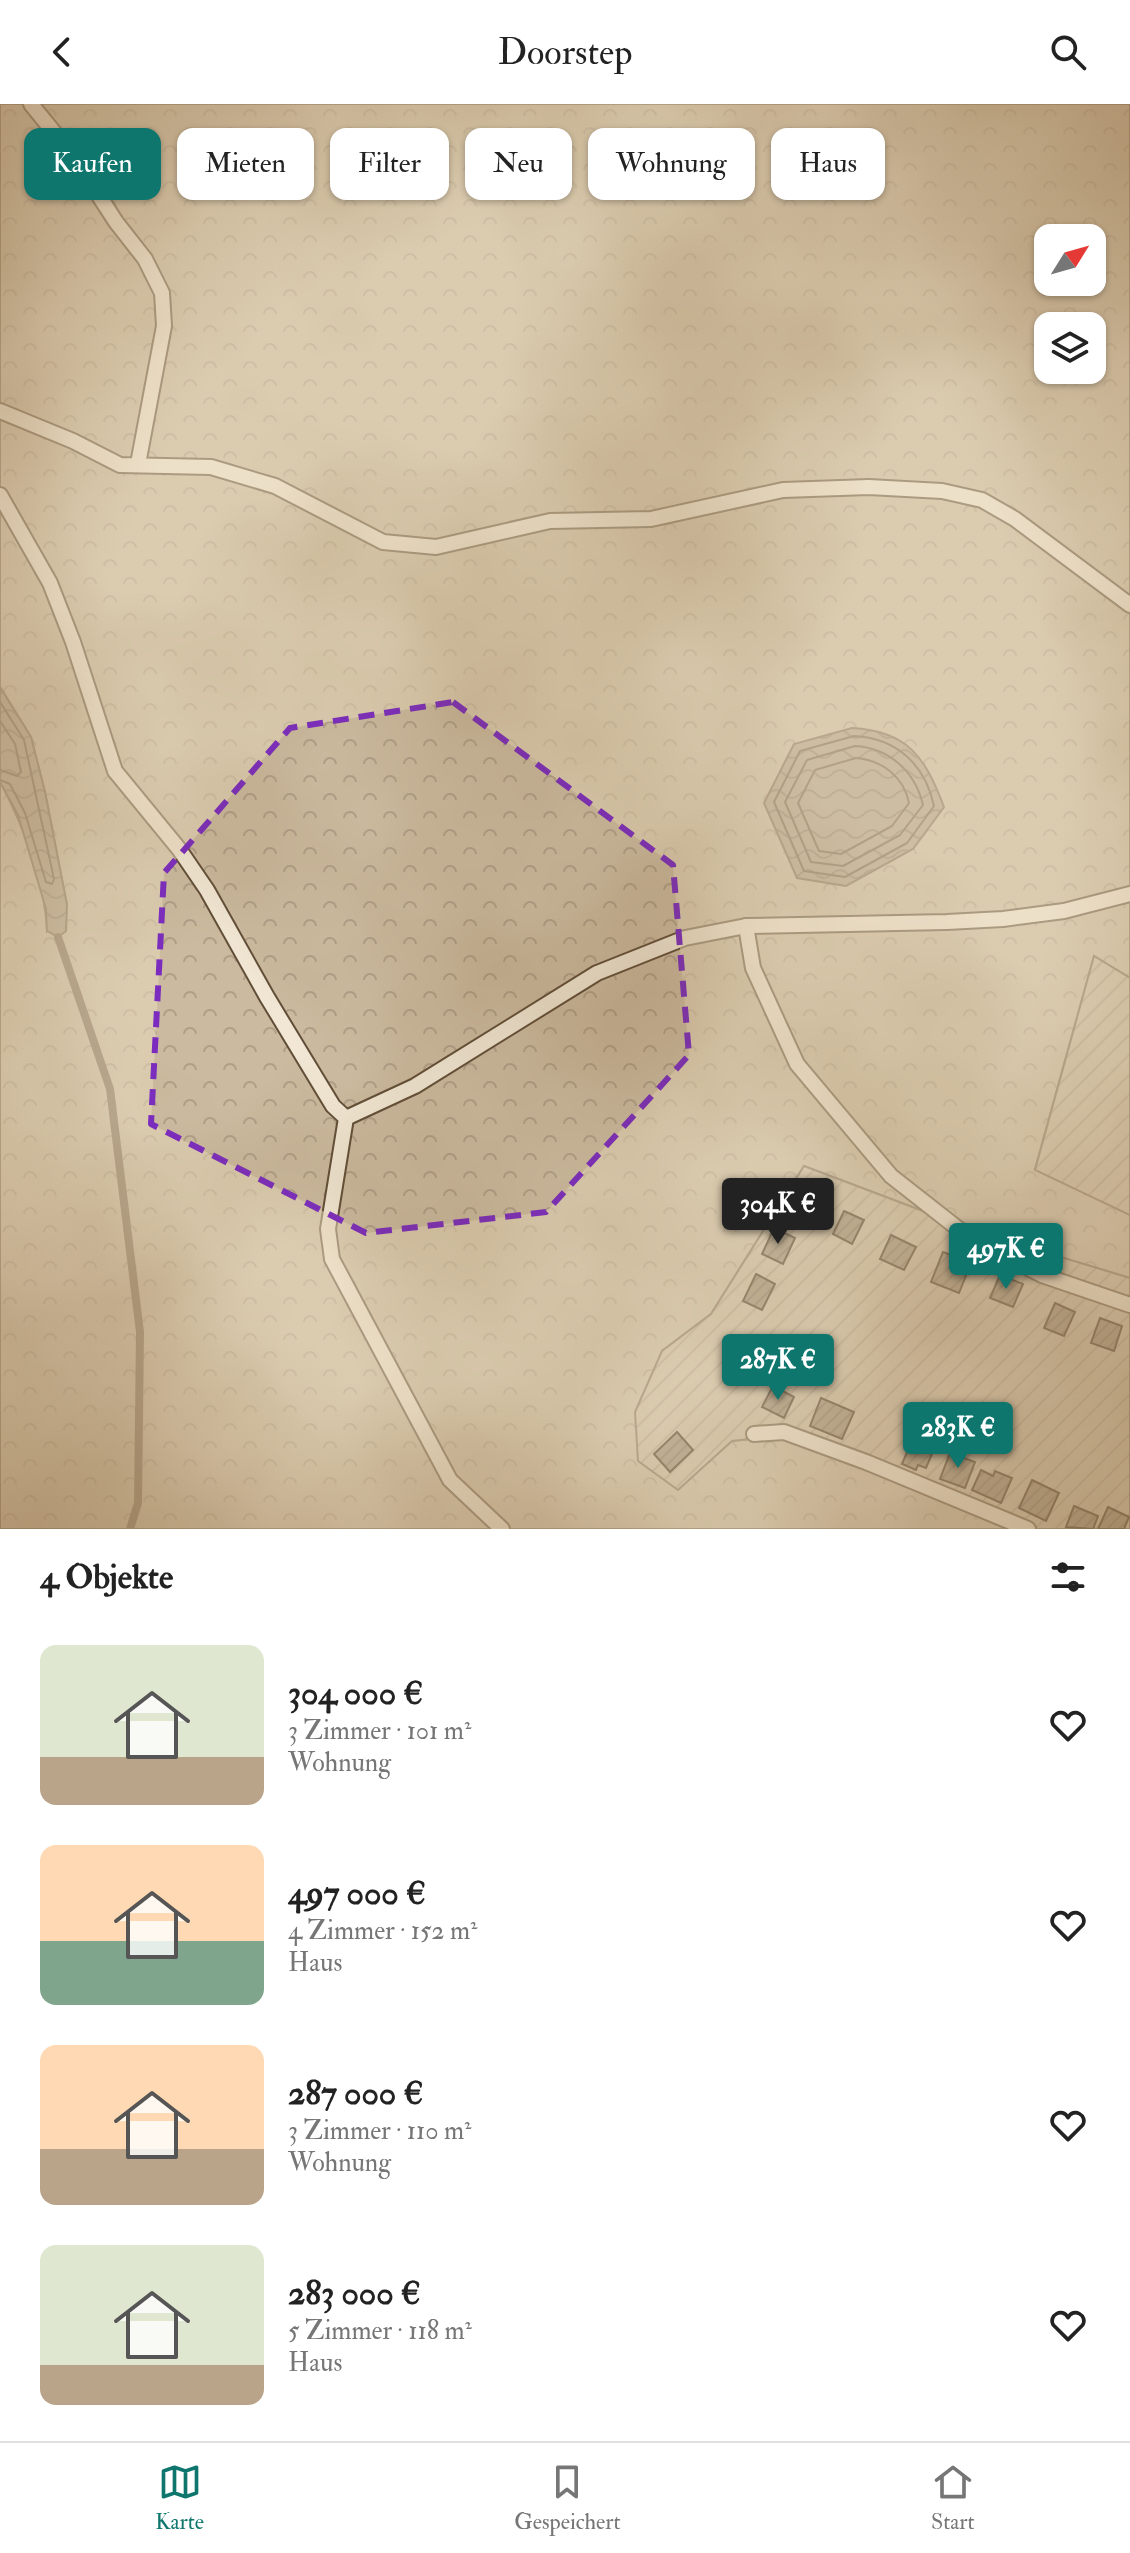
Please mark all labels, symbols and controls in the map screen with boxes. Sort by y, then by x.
icon: back [40,30,84,74]
text: Doorstep [498,30,632,75]
icon: search [1046,30,1090,74]
chip: Kaufen [24,128,161,200]
chip: Mieten [177,128,314,200]
chip: Filter [330,128,449,200]
chip: Neu [465,128,572,200]
chip: Wohnung [588,128,755,200]
chip: Haus [771,128,885,200]
north arrow [1034,224,1106,296]
map controls [1034,224,1106,384]
button: layers [1034,312,1106,384]
pin: 304K € [713,1178,843,1246]
text: 304K € [740,1188,816,1220]
pin: 497K € [941,1223,1071,1291]
text: 497K € [967,1233,1045,1265]
pin: 287K € [713,1334,843,1402]
text: 287K € [740,1344,816,1376]
pin: 283K € [893,1402,1023,1470]
text: 283K € [921,1412,995,1444]
icon: filters [1046,1555,1090,1599]
text: 4 Objekte [40,1556,173,1599]
text: 304 000 € [288,1672,423,1715]
icon: home [104,1677,200,1773]
icon: heart [1046,1703,1090,1747]
text: 3 Zimmer · 101 m² [288,1715,471,1747]
text: Wohnung [288,1747,391,1779]
text: 497 000 € [288,1872,426,1915]
icon: home [104,1877,200,1973]
icon: heart [1046,1903,1090,1947]
text: 4 Zimmer · 152 m² [288,1915,477,1947]
text: Haus [288,1947,342,1979]
text: 287 000 € [288,2072,423,2115]
icon: home [104,2077,200,2173]
icon: heart [1046,2103,1090,2147]
text: 3 Zimmer · 110 m² [288,2115,471,2147]
text: Wohnung [288,2147,391,2179]
text: 283 000 € [288,2272,421,2315]
icon: home [104,2277,200,2373]
icon: heart [1046,2303,1090,2347]
text: 5 Zimmer · 118 m² [288,2315,472,2347]
text: Haus [288,2347,342,2379]
tab: Karte [155,2460,204,2536]
tab: Gespeichert [514,2460,621,2536]
tab: Start [931,2460,975,2536]

